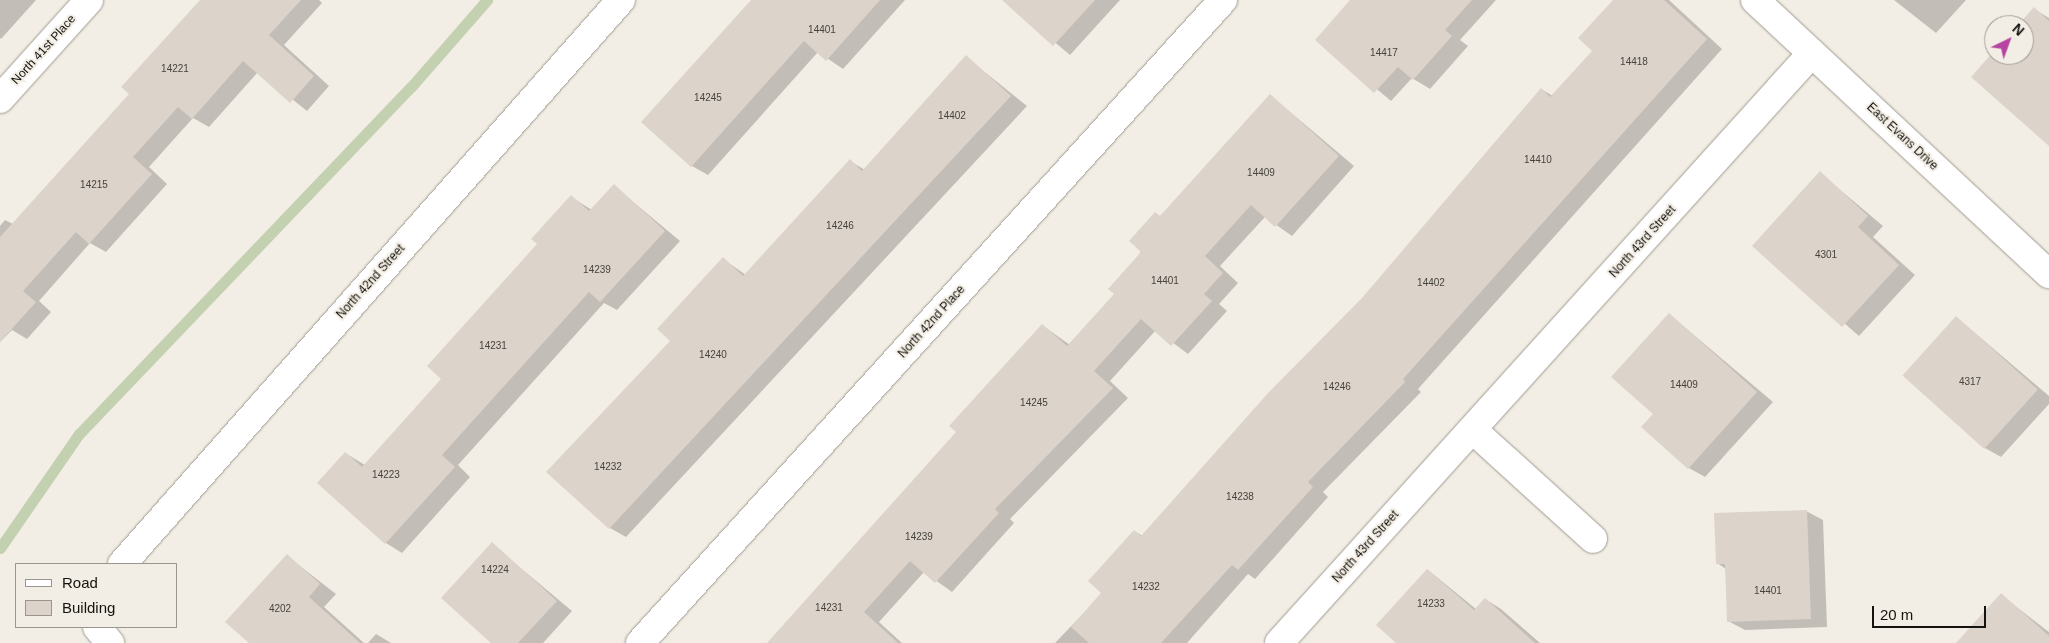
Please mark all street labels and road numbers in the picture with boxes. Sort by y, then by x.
street label: North 41st Place [9,12,79,88]
street label: East Evans Drive [1863,100,1941,174]
street label: North 43rd Street [1607,203,1679,281]
street label: North 42nd Street [334,242,408,322]
street label: North 42nd Place [896,283,968,361]
street label: North 43rd Street [1330,508,1402,586]

